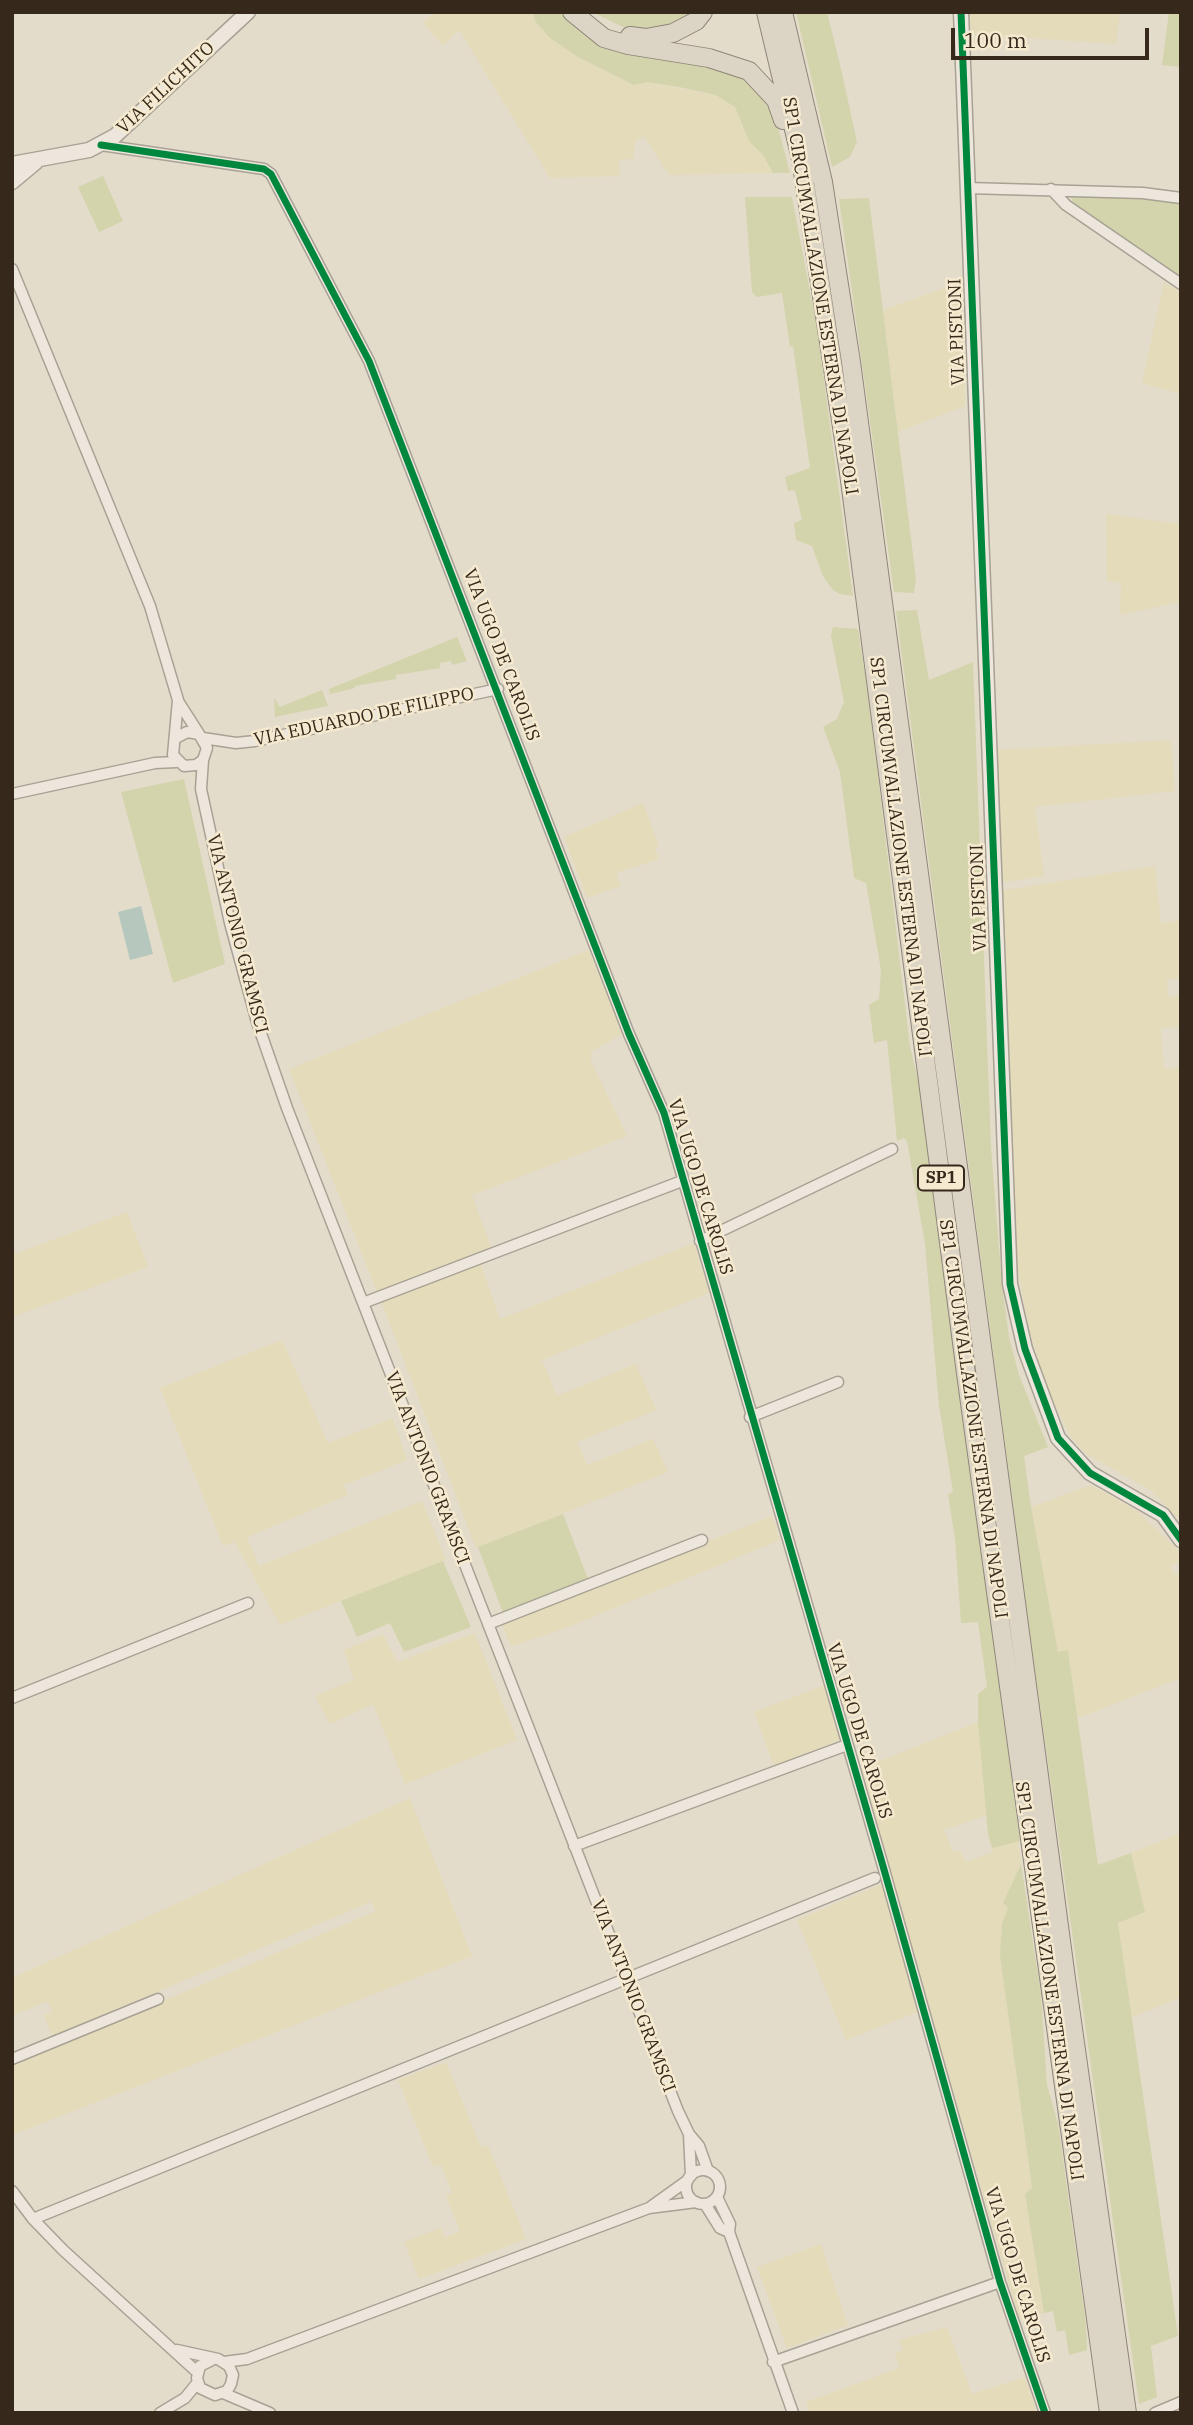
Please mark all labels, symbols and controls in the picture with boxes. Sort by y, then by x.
scale bar [955,14,1153,58]
text: 100 m [964,26,1027,54]
street label: VIA FILICHITO [113,37,219,139]
street label: SP1 CIRCUMVALLAZIONE ESTERNA DI NAPOLI [778,95,862,497]
street label: VIA PISTONI [944,278,970,386]
street label: VIA UGO DE CAROLIS [458,566,544,744]
street label: SP1 CIRCUMVALLAZIONE ESTERNA DI NAPOLI [865,656,935,1058]
street label: VIA EDUARDO DE FILIPPO [252,683,476,751]
street label: VIA ANTONIO GRAMSCI [202,832,272,1036]
street label: VIA PISTONI [966,844,992,952]
street label: VIA UGO DE CAROLIS [663,1096,737,1278]
road number: SP1 [918,1166,964,1190]
street label: SP1 CIRCUMVALLAZIONE ESTERNA DI NAPOLI [934,1218,1012,1620]
street label: VIA ANTONIO GRAMSCI [380,1369,474,1567]
street label: VIA UGO DE CAROLIS [822,1640,896,1822]
street label: SP1 CIRCUMVALLAZIONE ESTERNA DI NAPOLI [1010,1780,1088,2182]
street label: VIA ANTONIO GRAMSCI [586,1897,680,2095]
street label: VIA UGO DE CAROLIS [980,2184,1054,2366]

